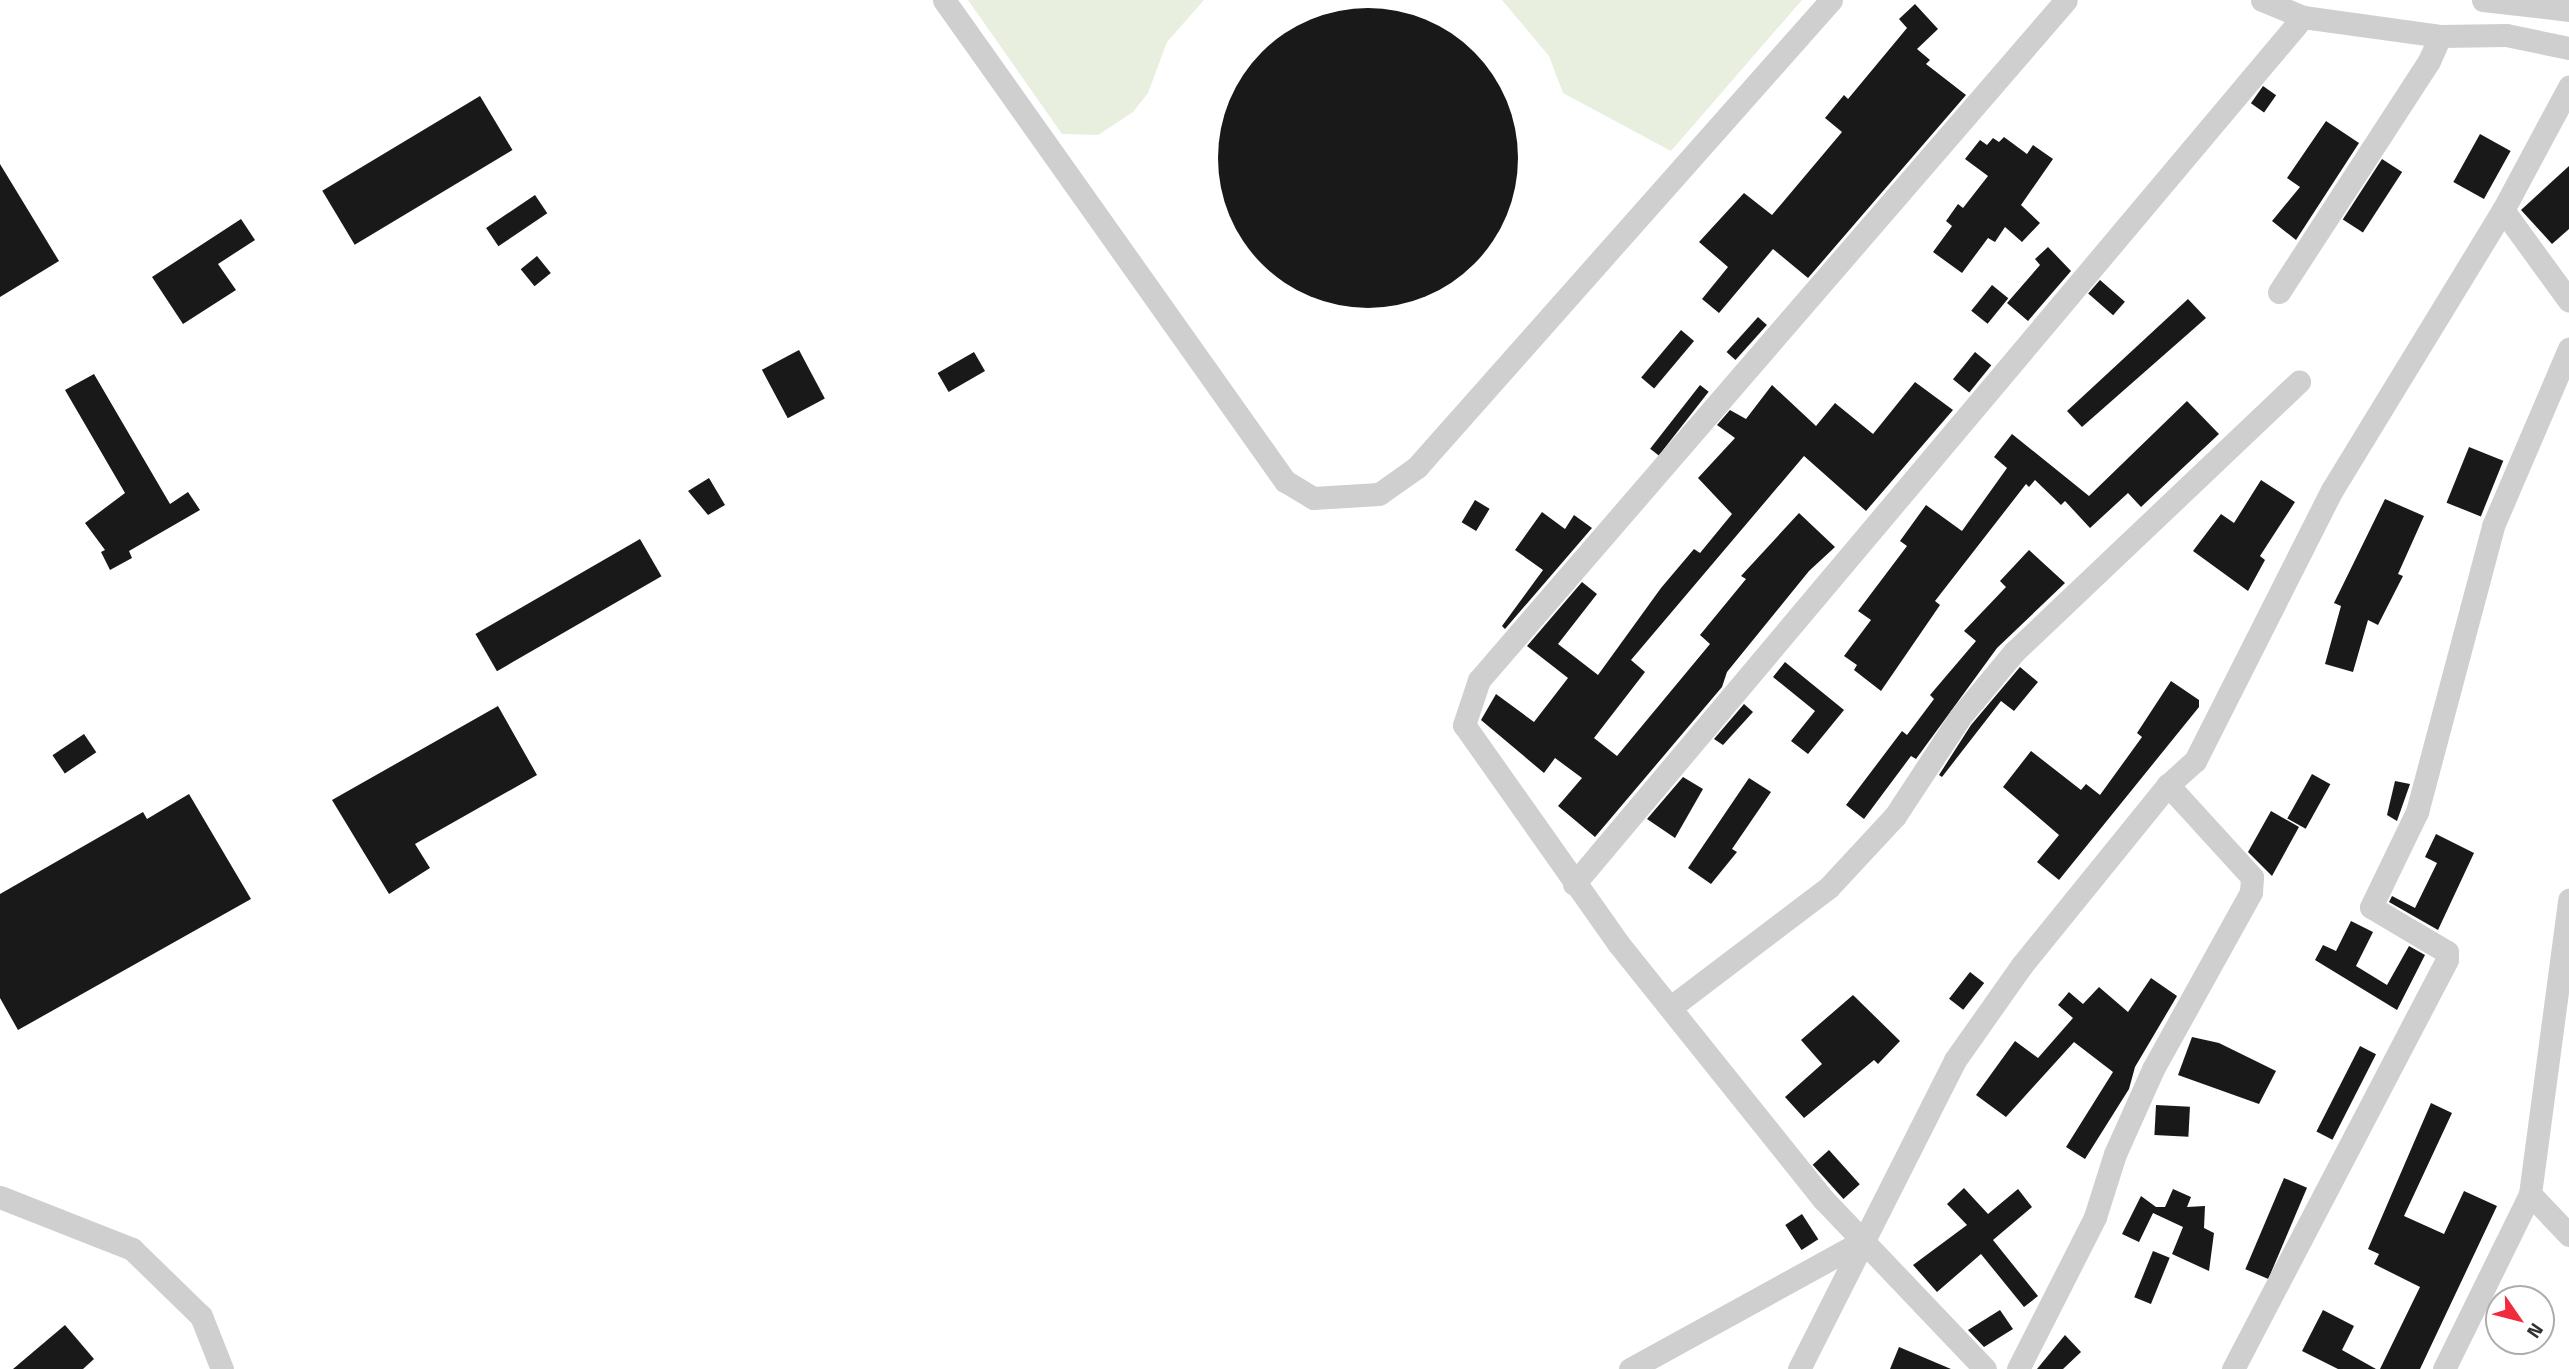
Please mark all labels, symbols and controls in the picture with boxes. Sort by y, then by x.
north arrow [2485,1285,2555,1355]
text: N [2520,1317,2552,1345]

